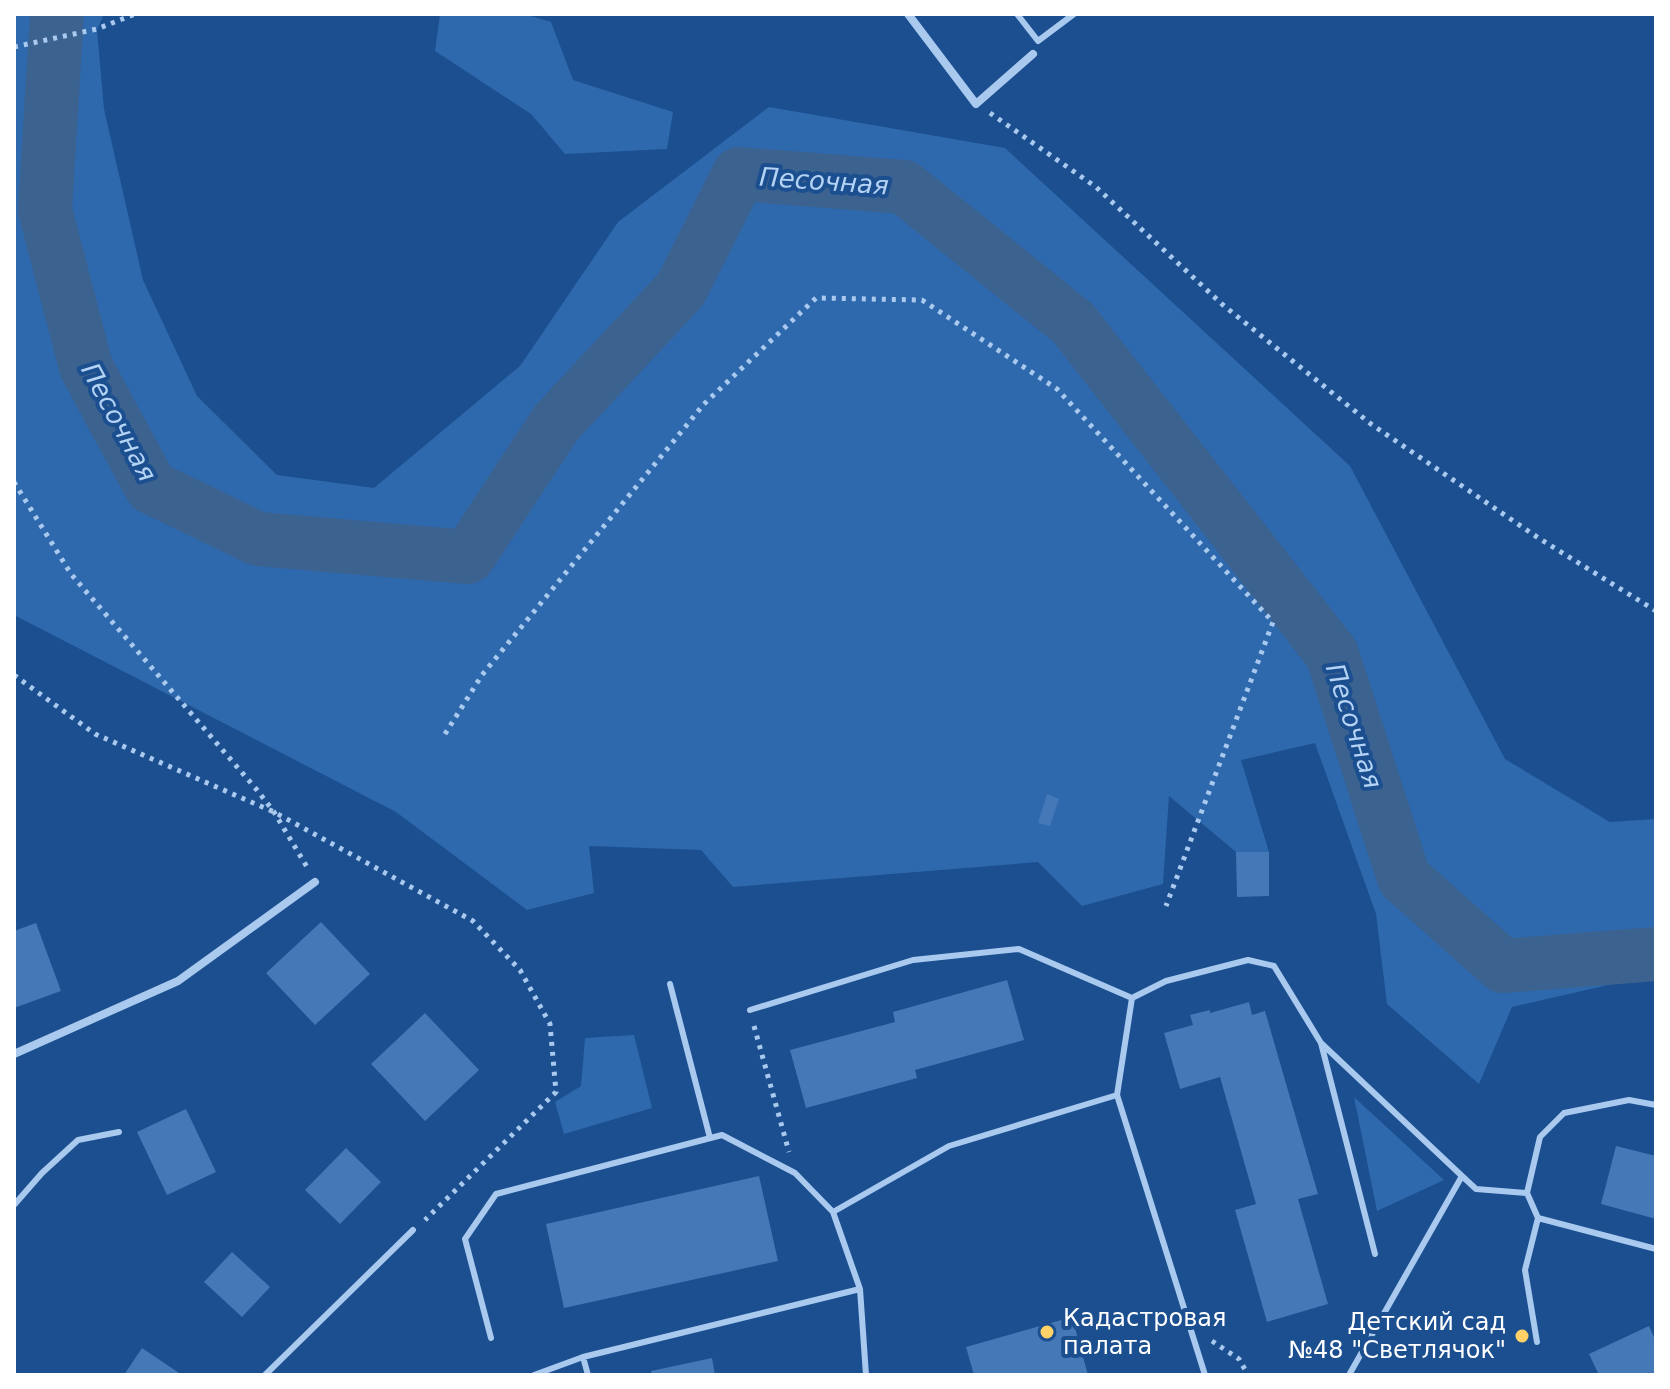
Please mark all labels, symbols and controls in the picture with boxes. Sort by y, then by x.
water label: Песочная [758,162,890,200]
water label: Песочная [75,358,163,486]
water label: Песочная [1320,660,1388,792]
place label: Кадастровая палата [1063,1304,1226,1360]
place label: Детский сад №48 "Светлячок" [1288,1308,1506,1364]
marker: Кадастровая палата [1038,1323,1056,1341]
marker: Детский сад №48 "Светлячок" [1513,1327,1531,1345]

